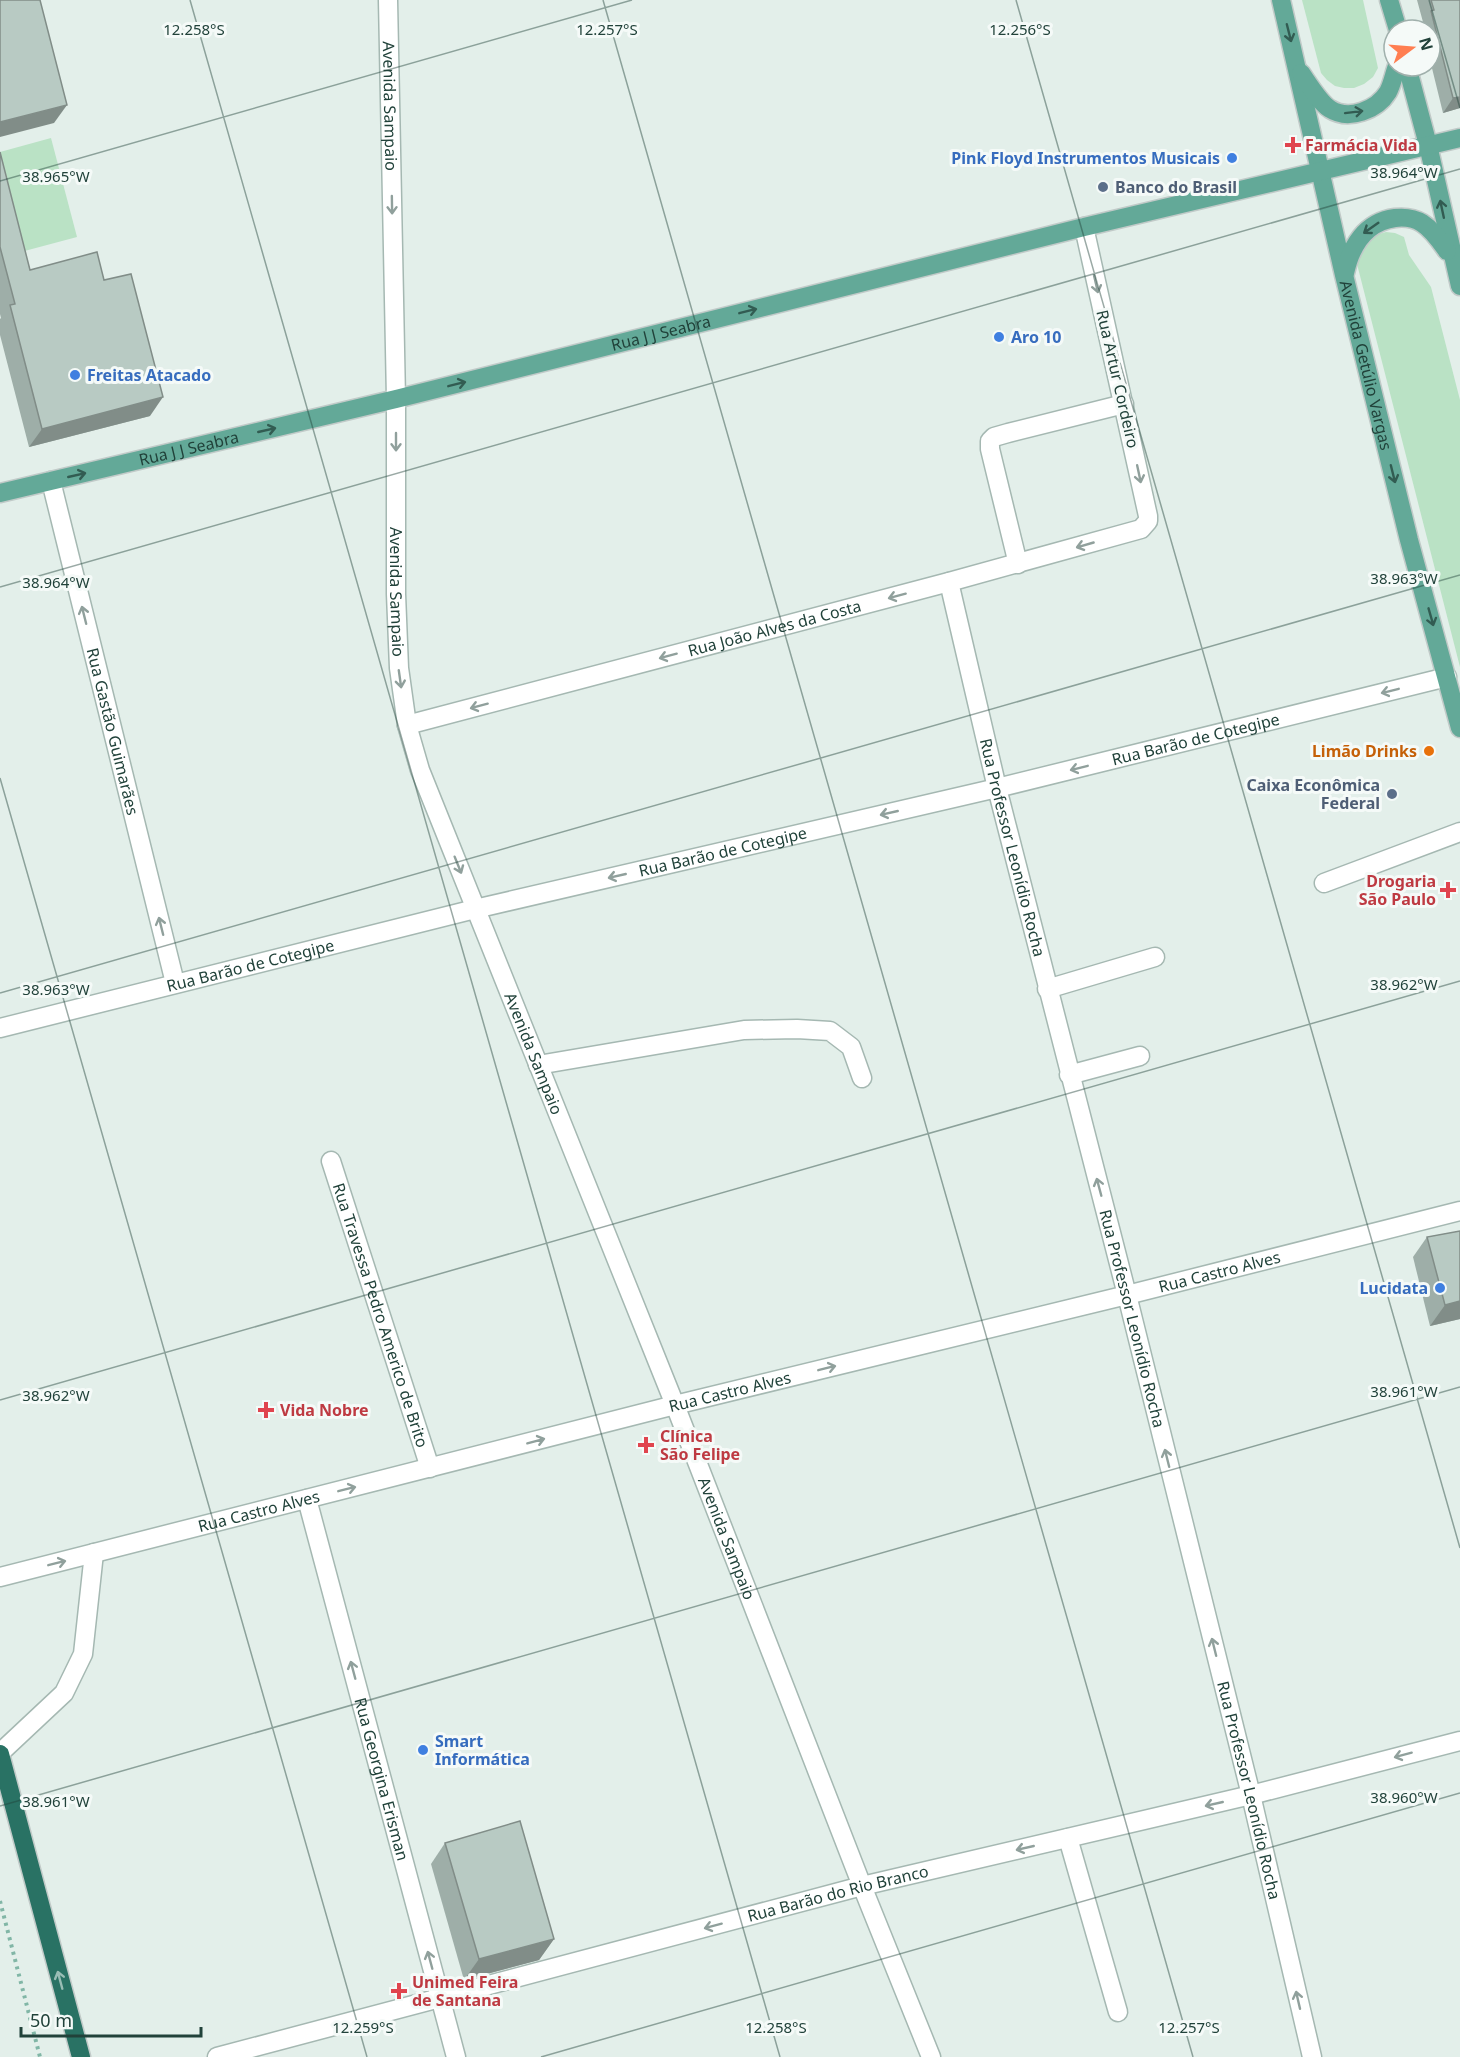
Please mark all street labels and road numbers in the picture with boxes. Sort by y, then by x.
street label: Avenida Sampaio [378,41,402,171]
street label: Avenida Getúlio Vargas [1335,278,1398,452]
street label: Rua Artur Cordeiro [1091,308,1145,450]
street label: Rua J J Seabra [609,310,713,356]
street label: Rua J J Seabra [137,426,241,471]
street label: Avenida Sampaio [385,527,410,657]
street label: Rua João Alves da Costa [685,595,864,661]
street label: Rua Gastão Guimarães [82,646,144,817]
street label: Rua Barão de Cotegipe [1109,708,1282,770]
street label: Rua Professor Leonídio Rocha [975,736,1051,959]
street label: Rua Barão de Cotegipe [636,821,809,882]
street label: Rua Barão de Cotegipe [164,934,336,997]
street label: Avenida Sampaio [499,989,568,1118]
street label: Rua Travessa Pedro Americo de Brito [328,1180,434,1450]
street label: Rua Professor Leonídio Rocha [1094,1207,1170,1430]
street label: Rua Castro Alves [1156,1246,1283,1298]
street label: Rua Castro Alves [666,1366,793,1417]
street label: Avenida Sampaio [693,1474,761,1603]
street label: Rua Castro Alves [195,1485,322,1537]
street label: Rua Professor Leonídio Rocha [1212,1679,1286,1902]
street label: Rua Georgina Erisman [350,1695,414,1863]
street label: Rua Barão do Rio Branco [745,1860,931,1927]

